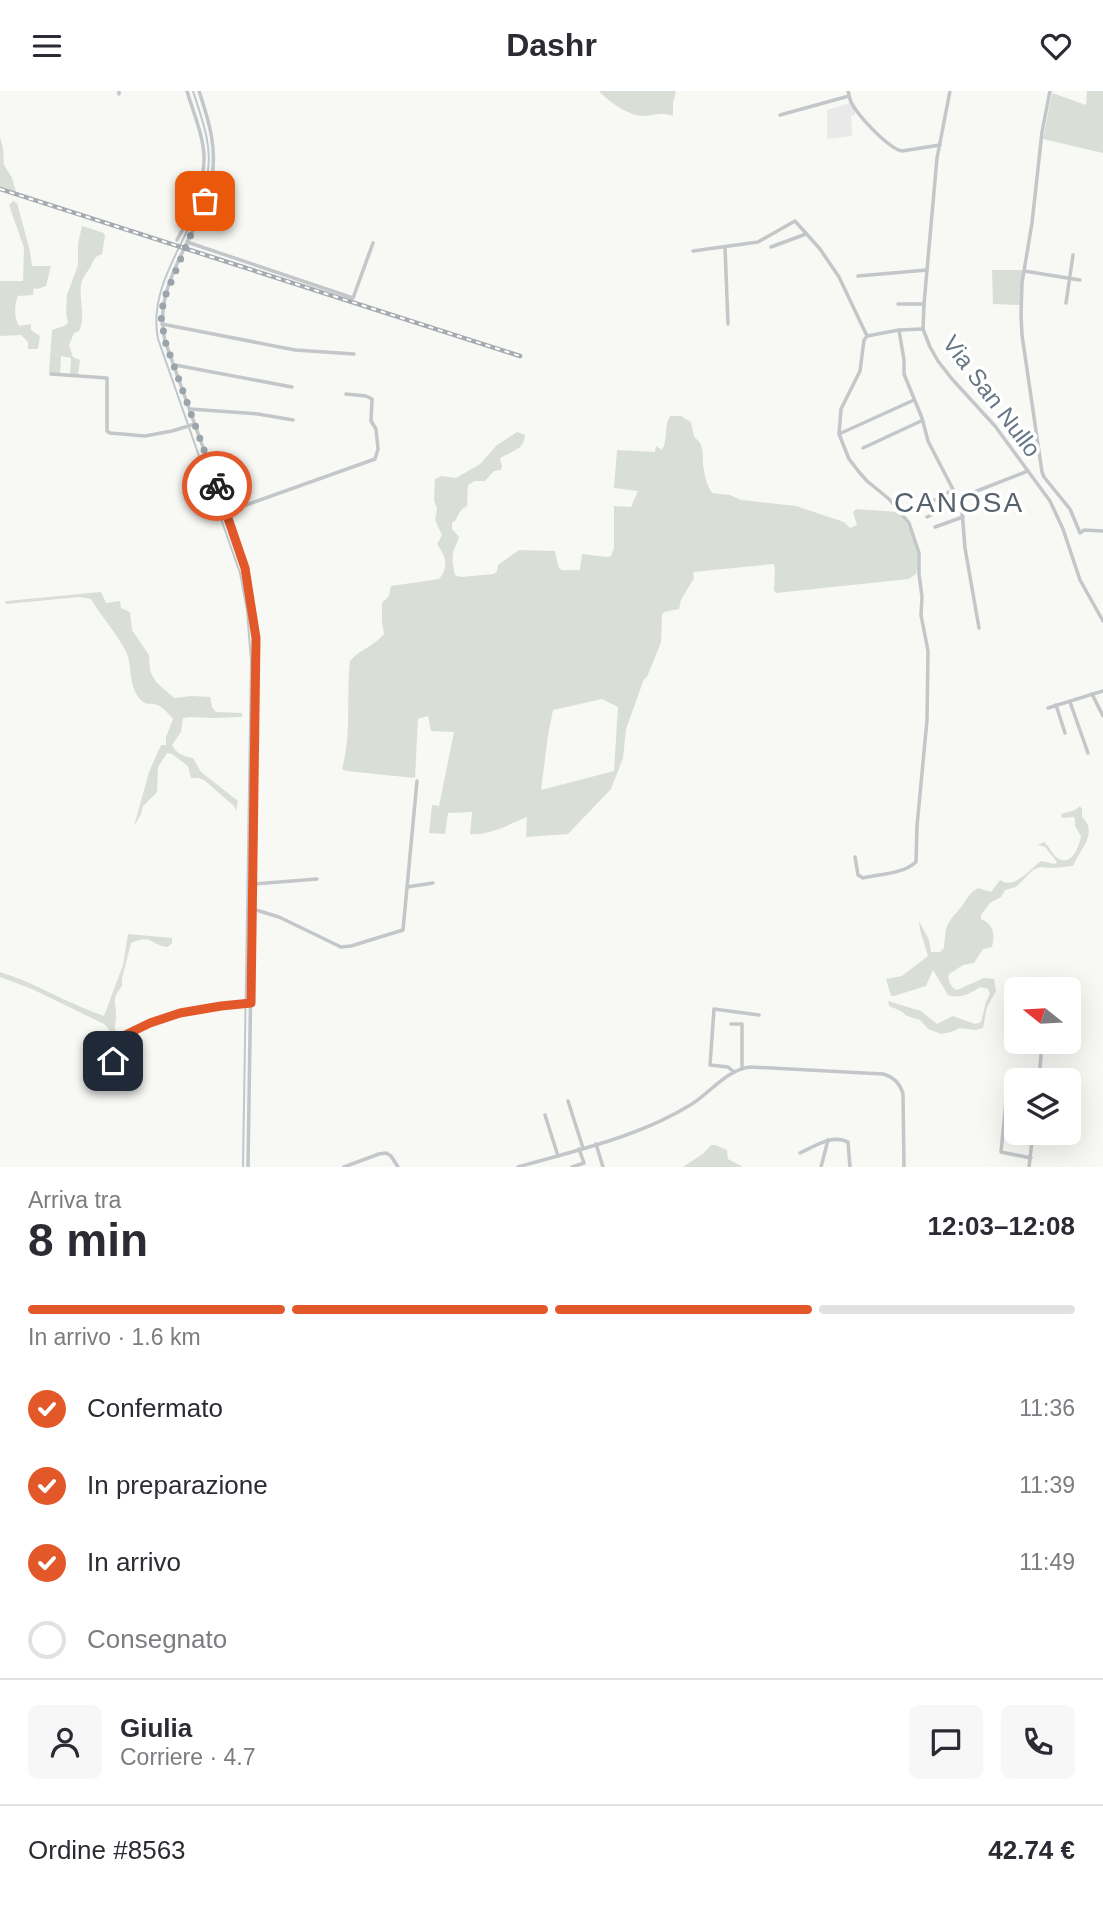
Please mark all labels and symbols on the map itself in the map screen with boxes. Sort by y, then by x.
pin [175,171,235,231]
street label: Via San Nullo [938,330,1046,462]
courier [182,451,252,521]
district label: CANOSA [894,487,1024,518]
north arrow [1004,977,1082,1053]
pin [83,1031,143,1091]

